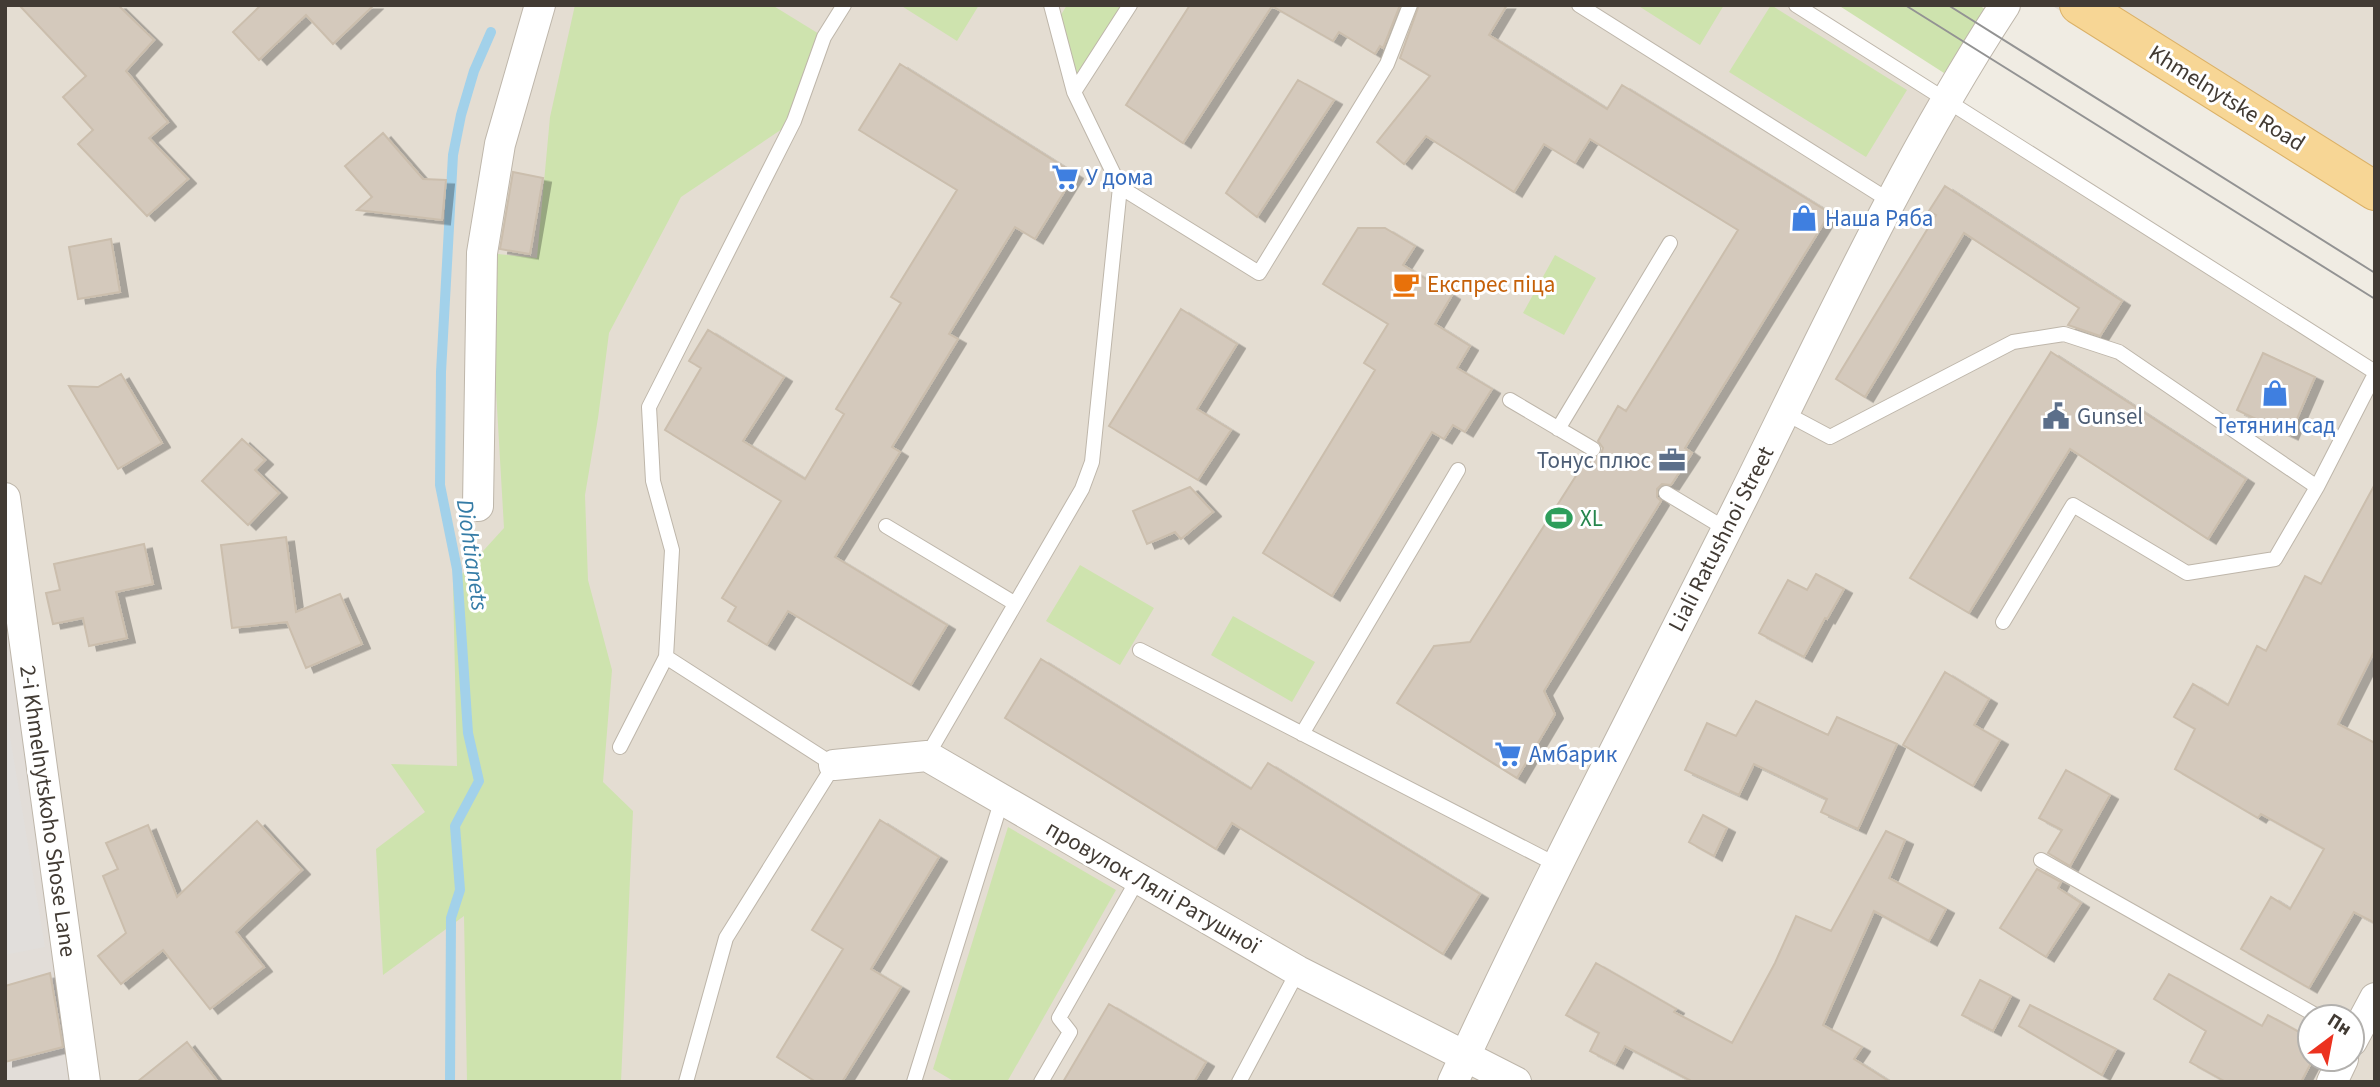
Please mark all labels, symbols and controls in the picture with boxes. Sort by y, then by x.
street label: Khmelnytske Road [2142,37,2312,159]
place label: У дома [1086,161,1153,194]
supermarket icon: У дома [1050,162,1080,192]
place label: Наша Ряба [1825,202,1933,235]
shop icon: Наша Ряба [1789,203,1819,233]
place label: Експрес піца [1427,268,1555,301]
cafe icon: Експрес піца [1391,269,1421,299]
shop icon: Тетянин сад [2260,378,2290,408]
place label: Gunsel [2077,400,2143,433]
public building icon: Gunsel [2041,401,2071,431]
place label: Тетянин сад [2214,409,2336,442]
street label: Liali Ratushnoi Street [1660,440,1782,637]
place label: Тонус плюс [1537,444,1651,477]
office icon: Тонус плюс [1657,445,1687,475]
water label: Diohtianets [447,497,497,613]
place label: XL [1580,502,1603,535]
sports icon: XL [1544,503,1574,533]
street label: 2-i Khmelnytskoho Shose Lane [11,663,85,959]
place label: Амбарик [1529,738,1618,771]
supermarket icon: Амбарик [1493,739,1523,769]
street label: провулок Лялі Ратушної [1040,812,1267,963]
north arrow [2296,1003,2366,1073]
text: Пн [2322,1007,2356,1043]

